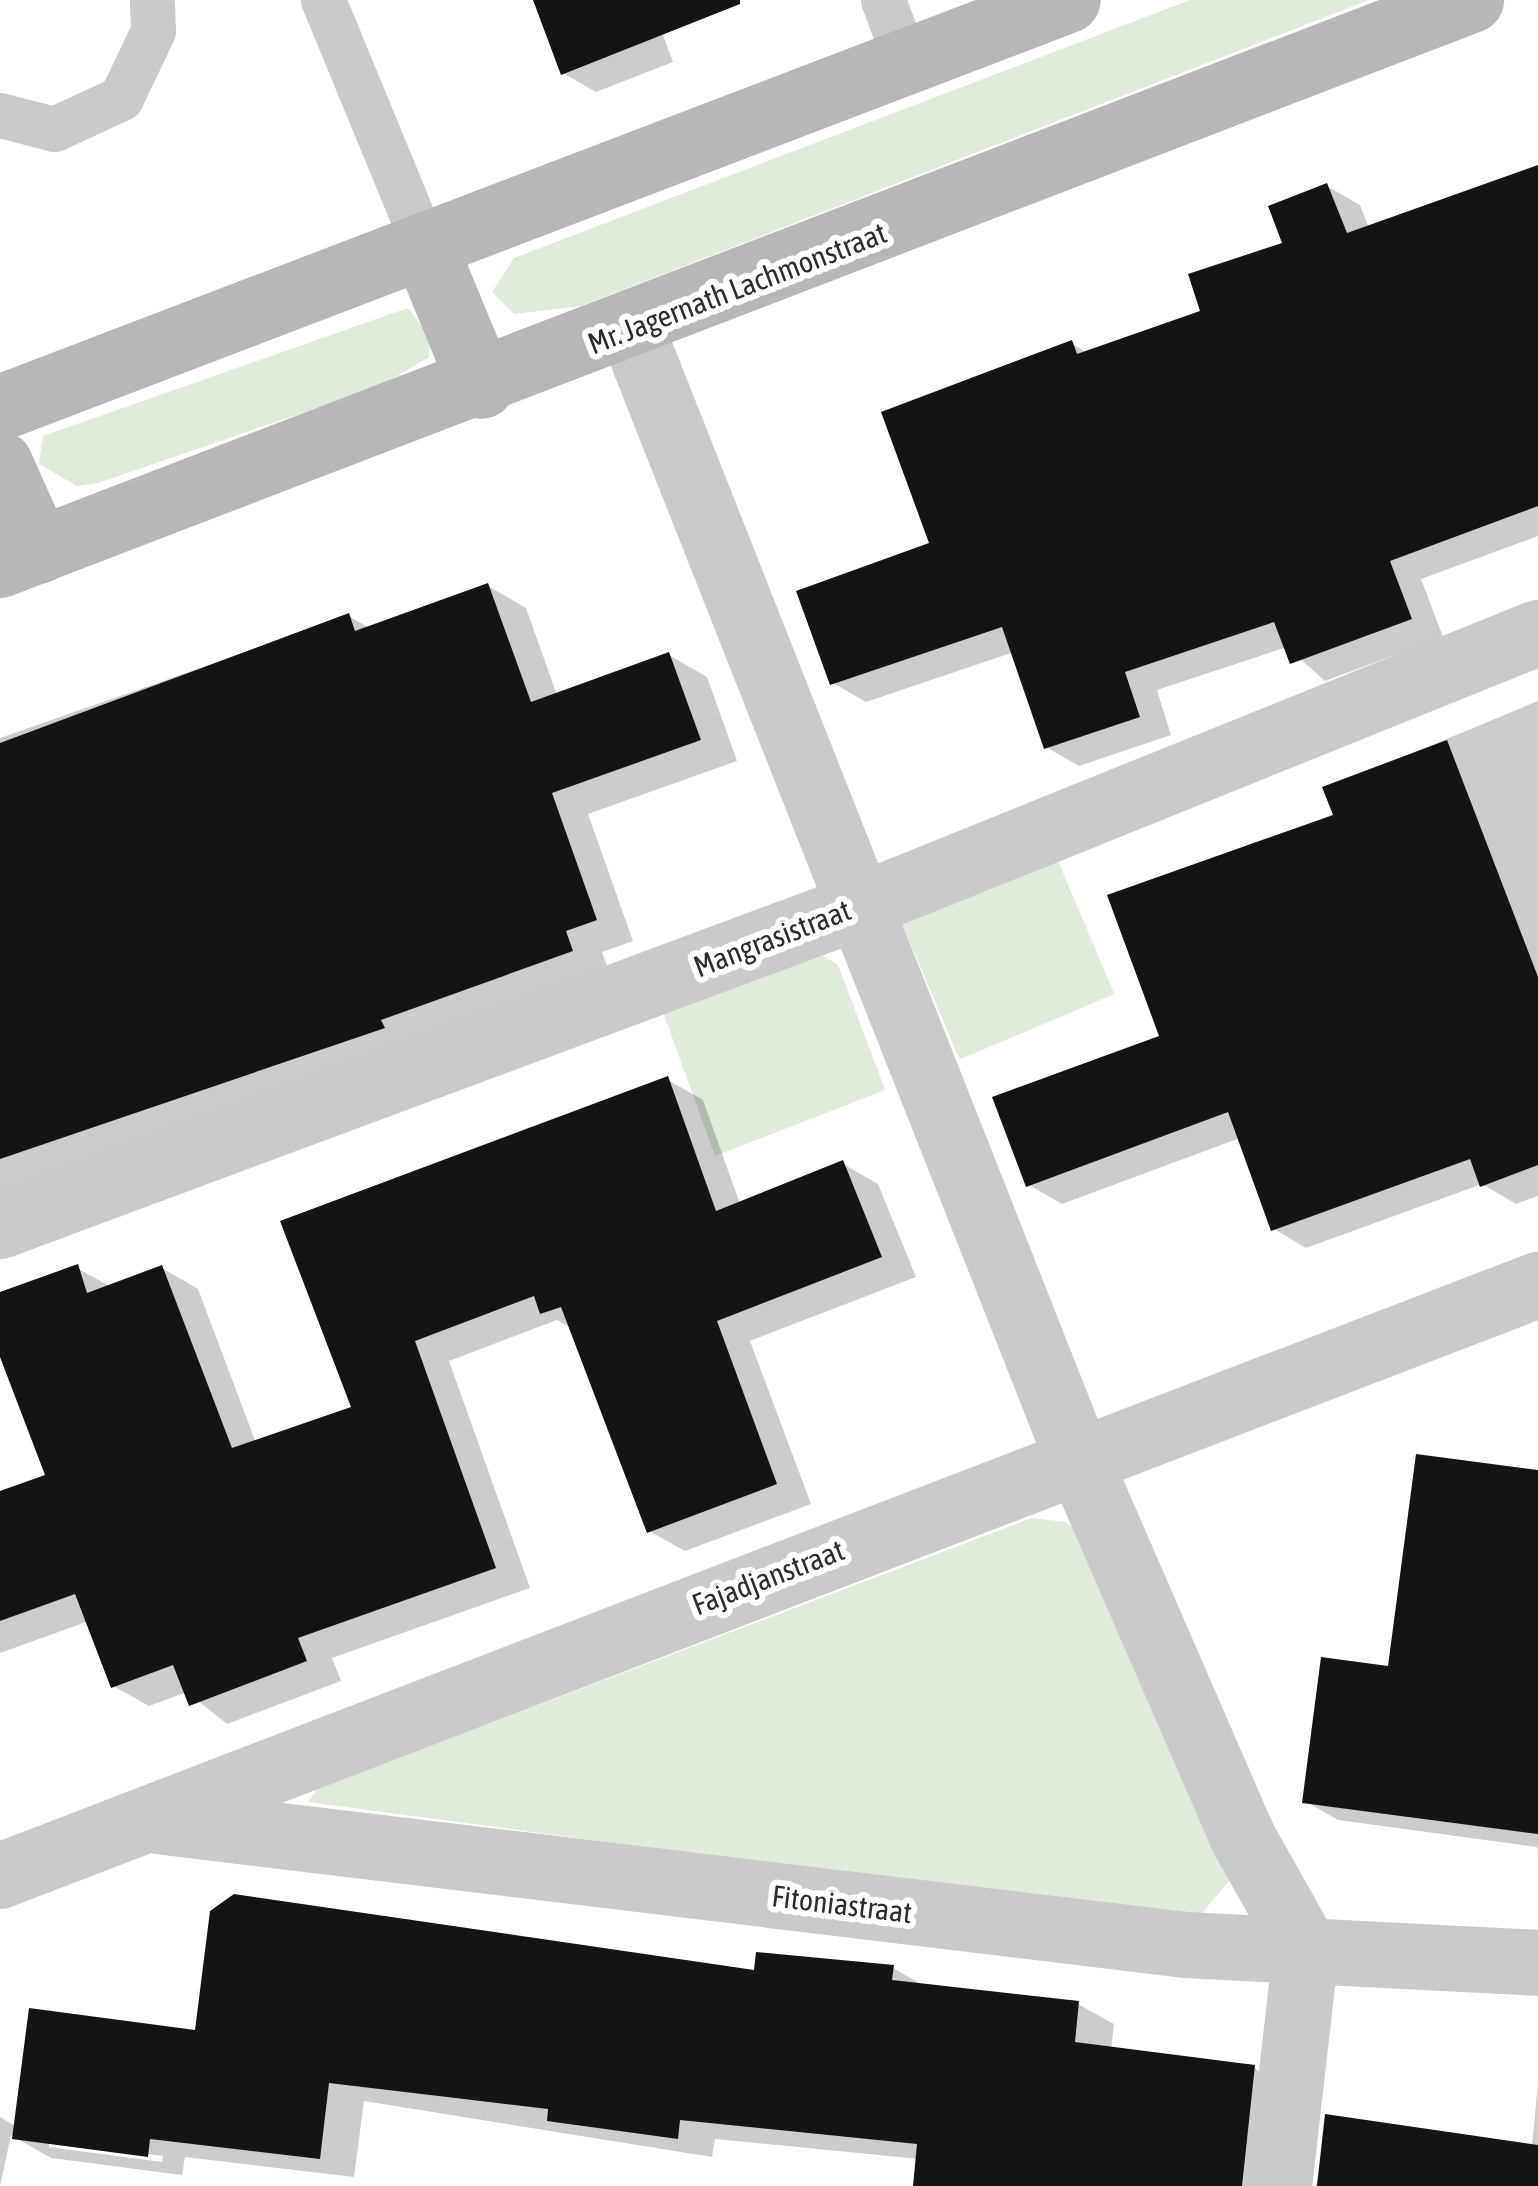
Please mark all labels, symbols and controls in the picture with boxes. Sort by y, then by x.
street label: Mr. Jagernath Lachmonstraat [583,214,891,362]
street label: Mangrasistraat [688,892,856,984]
street label: Fajadjanstraat [687,1532,849,1622]
street label: Fitoniastraat [770,1878,914,1930]

